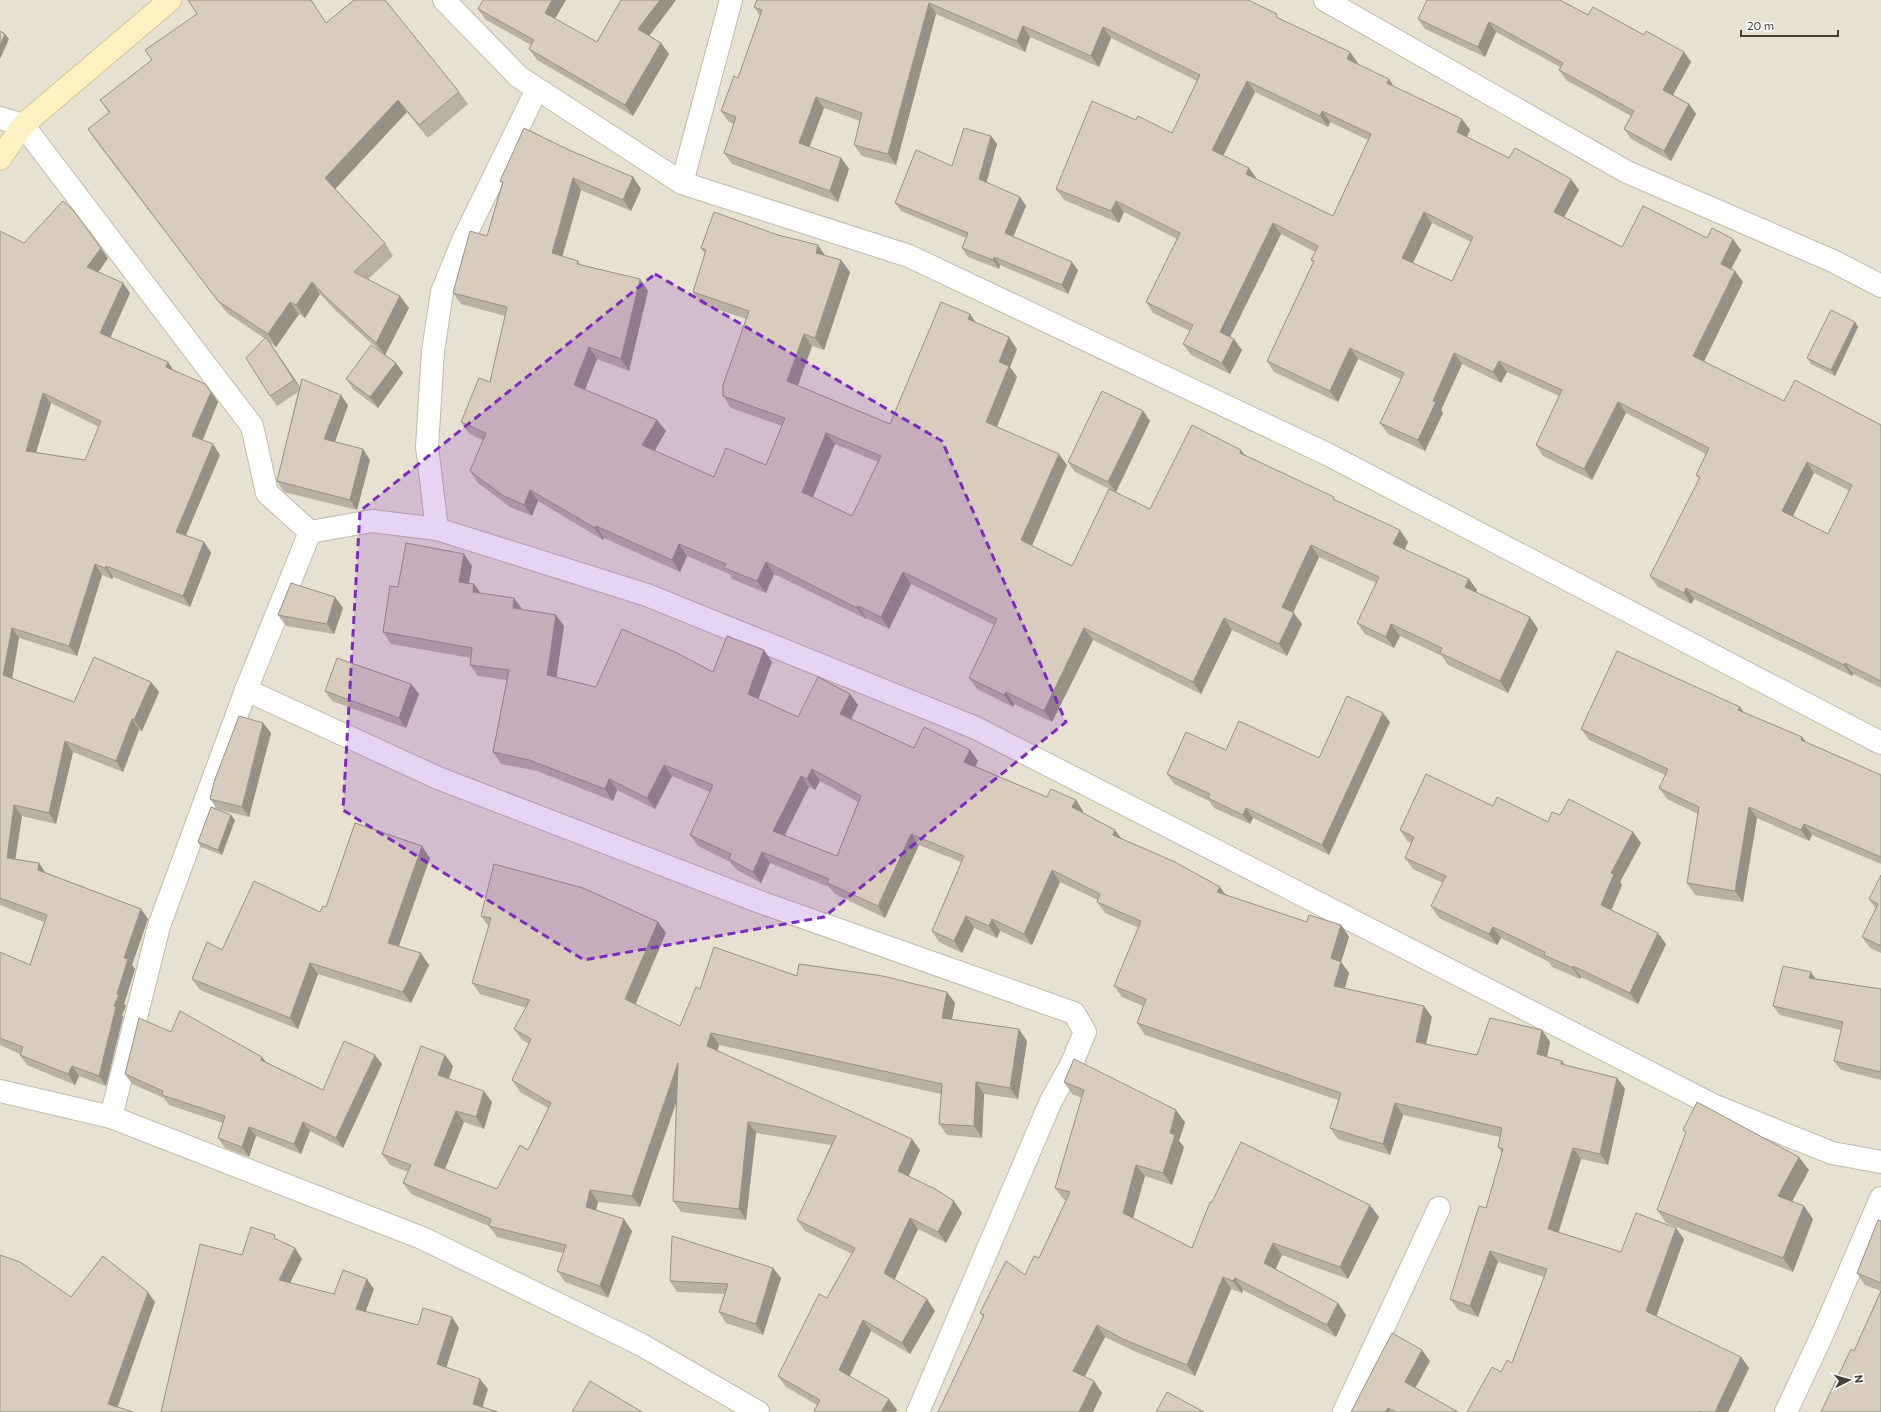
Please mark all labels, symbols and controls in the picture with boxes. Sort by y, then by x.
scale bar [1741,12,1838,38]
text: 20 m [1747,18,1774,32]
north arrow [1829,1360,1869,1400]
text: N [1853,1374,1866,1384]

